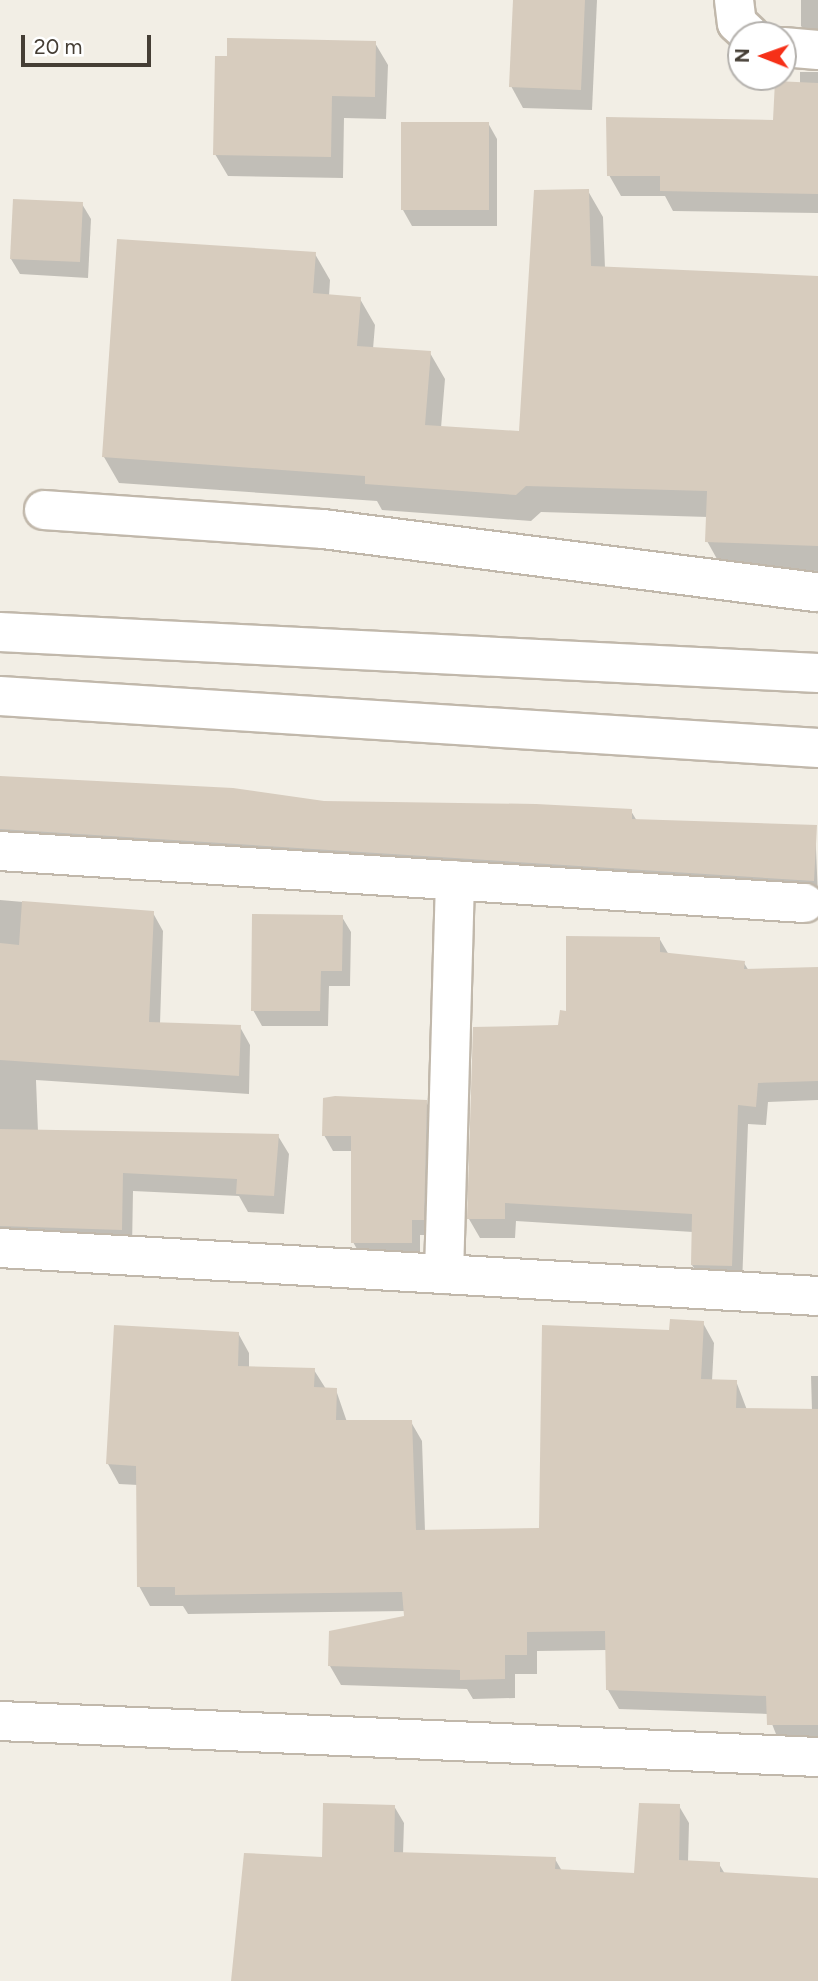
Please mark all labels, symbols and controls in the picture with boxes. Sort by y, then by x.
scale bar [24,21,154,65]
north arrow [727,21,797,91]
text: 20 m [34,34,82,59]
text: N [731,48,754,63]

